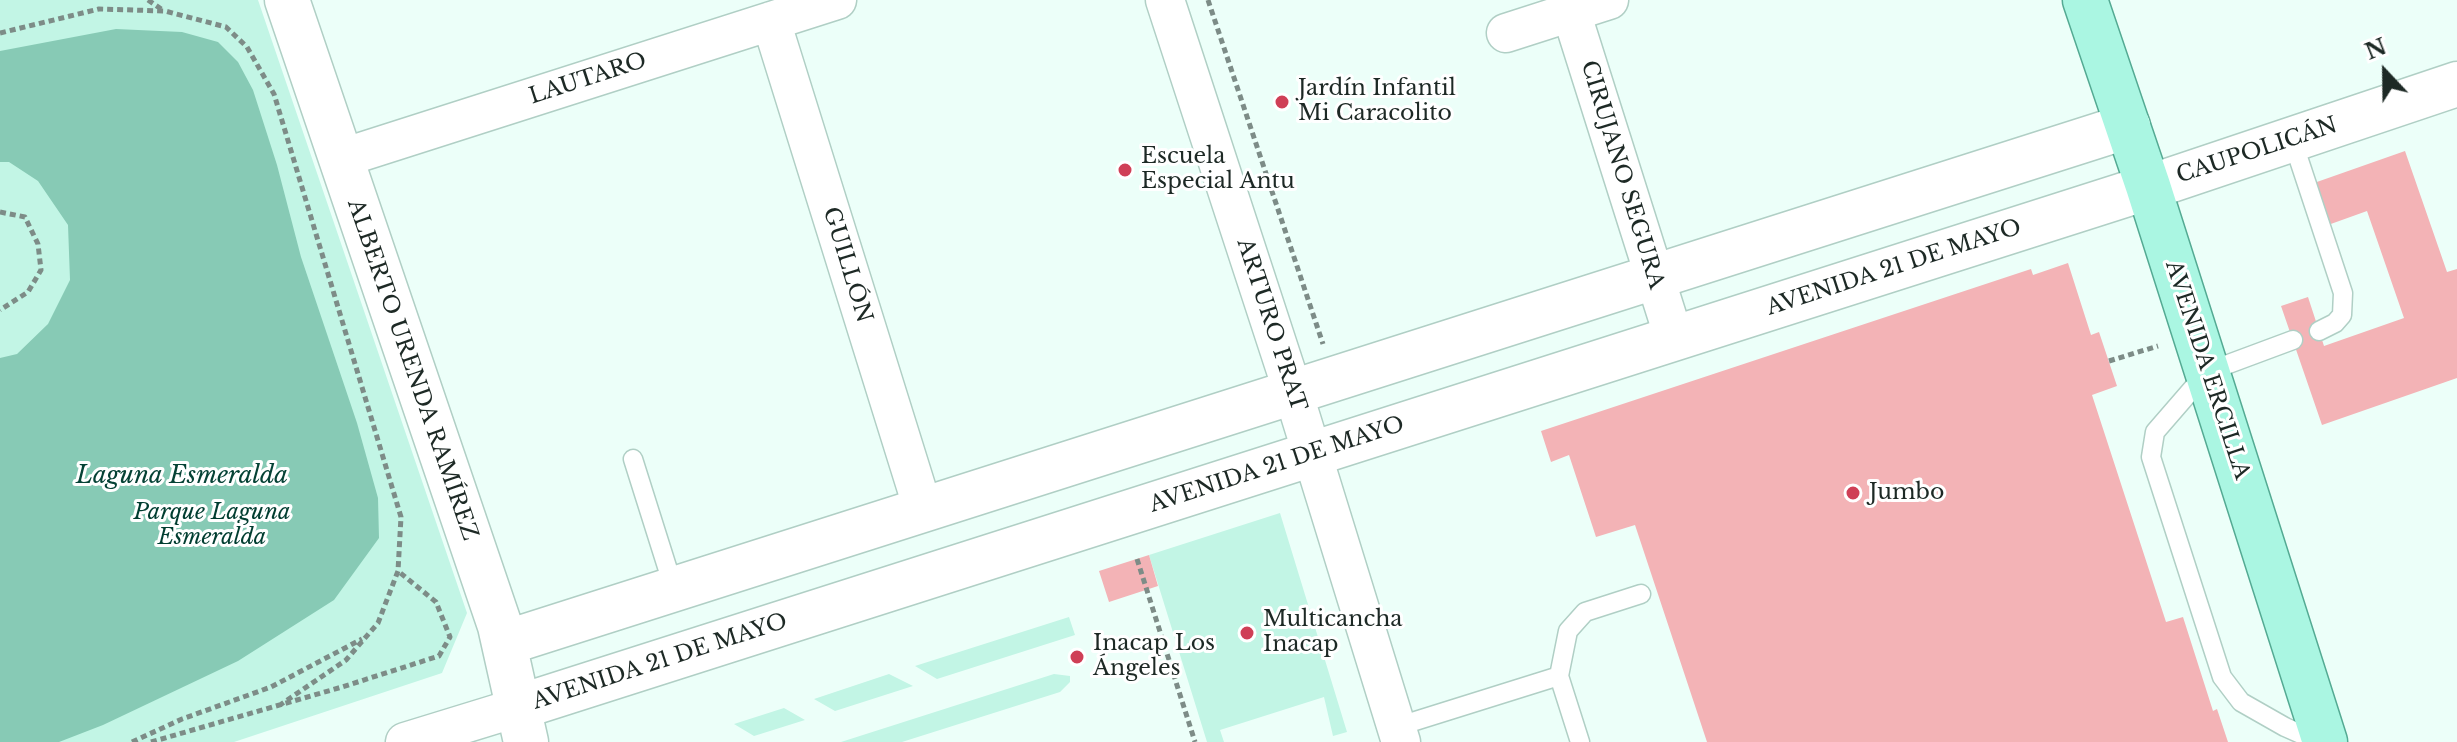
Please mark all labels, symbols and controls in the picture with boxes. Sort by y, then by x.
north arrow [2345,32,2425,112]
text: N [2361,33,2390,66]
street label: LAUTARO [526,48,650,110]
street label: CIRUJANO SEGURA [1575,58,1669,292]
place label: Jardín Infantil Mi Caracolito [1298,76,1456,128]
marker: Jardín Infantil Mi Caracolito [1273,93,1291,111]
street label: CAUPOLICÁN [2173,113,2341,189]
place label: Escuela Especial Antu [1141,144,1295,196]
marker: Escuela Especial Antu [1116,161,1134,179]
street label: ALBERTO URENDA RAMÍREZ [341,196,483,544]
street label: GUILLÓN [817,204,877,326]
street label: AVENIDA 21 DE MAYO [1763,214,2025,322]
street label: ARTURO PRAT [1231,235,1311,415]
street label: AVENIDA ERCILLA [2159,257,2255,483]
street label: AVENIDA 21 DE MAYO [1146,411,1408,519]
water label: Laguna Esmeralda [76,462,288,490]
place label: Jumbo [1869,480,1944,506]
marker: Jumbo [1844,484,1862,502]
park label: Parque Laguna Esmeralda [134,500,290,552]
place label: Multicancha Inacap [1263,607,1403,658]
street label: AVENIDA 21 DE MAYO [529,608,791,716]
marker: Multicancha Inacap [1238,624,1256,642]
place label: Inacap Los Ángeles [1093,631,1215,682]
marker: Inacap Los Ángeles [1068,648,1086,666]

